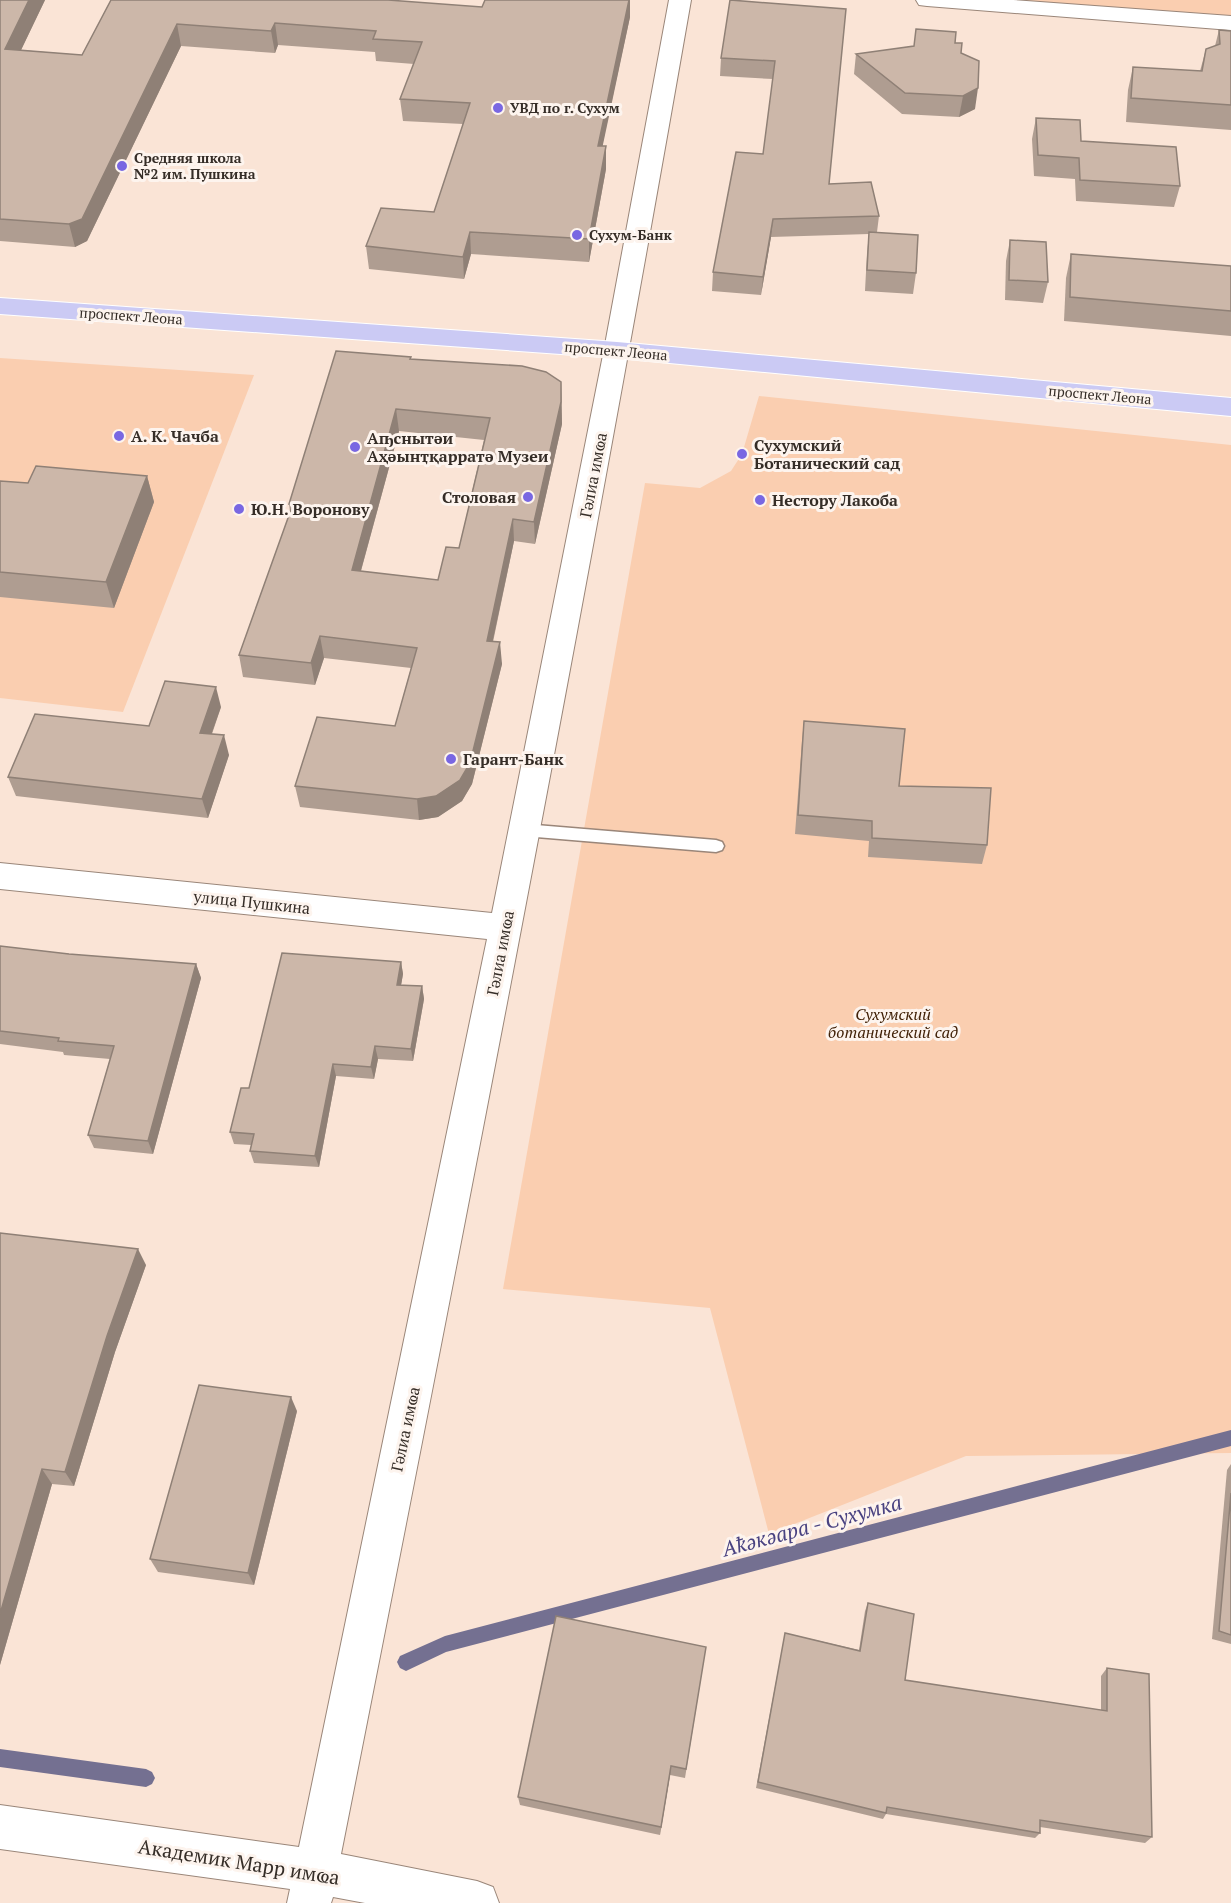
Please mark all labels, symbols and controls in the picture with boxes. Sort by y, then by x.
place label: УВД по г. Сухум [510,98,620,117]
marker: УВД по г. Сухум [491,101,505,115]
place label: Средняя школа №2 им. Пушкина [134,148,256,183]
marker: Средняя школа №2 им. Пушкина [115,159,129,173]
place label: Сухум-Банк [589,225,672,244]
marker: Сухум-Банк [570,228,584,242]
street label: проспект Леона [79,302,183,329]
street label: проспект Леона [564,337,668,364]
street label: проспект Леона [1048,381,1152,408]
place label: А. К. Чачба [131,425,219,447]
place label: Аҧснытәи Аҳәынҭқарратә Музеи [367,427,549,467]
marker: А. К. Чачба [112,429,126,443]
street label: Гәлиа имҩа [574,431,612,519]
place label: Сухумский Ботанический сад [754,434,900,474]
marker: Аҧснытәи Аҳәынҭқарратә Музеи [348,440,362,454]
marker: Сухумский Ботанический сад [735,447,749,461]
place label: Столовая [442,486,516,508]
place label: Нестору Лакоба [772,489,898,511]
marker: Столовая [521,490,535,504]
marker: Нестору Лакоба [753,493,767,507]
place label: Ю.Н. Воронову [251,498,370,520]
marker: Ю.Н. Воронову [232,502,246,516]
place label: Гарант-Банк [463,748,564,770]
marker: Гарант-Банк [444,752,458,766]
street label: улица Пушкина [192,885,311,919]
street label: Гәлиа имҩа [481,909,519,997]
park label: Сухумский ботанический сад [828,1003,958,1043]
street label: Гәлиа имҩа [385,1385,425,1473]
water label: Аҟәкәара - Сухумка [717,1488,905,1563]
street label: Академик Марр имҩа [136,1832,342,1891]

